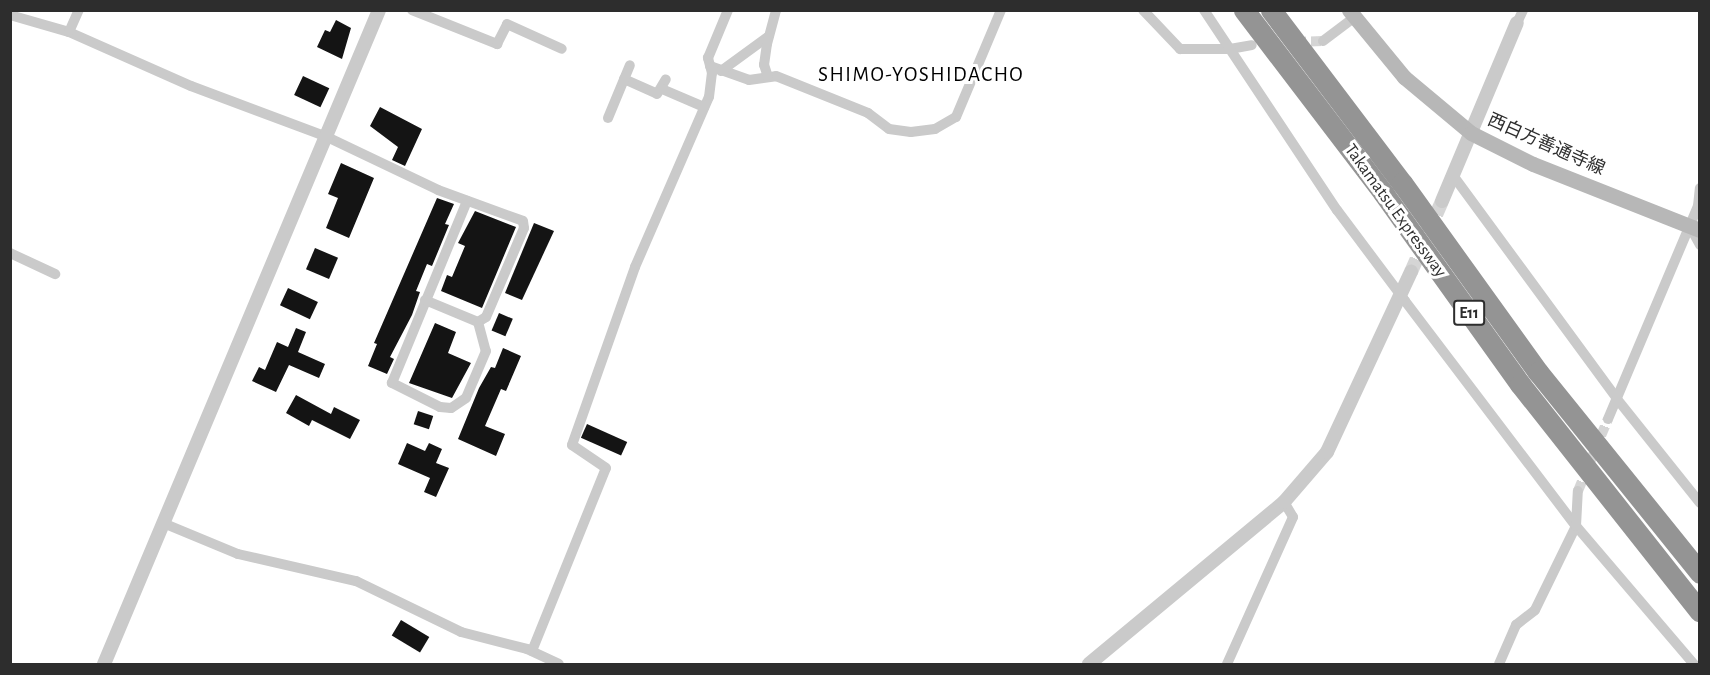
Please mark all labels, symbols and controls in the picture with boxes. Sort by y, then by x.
district label: SHIMO-YOSHIDACHO [818,62,1024,88]
street label: 西白方善通寺線 [1484,110,1608,180]
street label: Takamatsu Expressway [1339,140,1451,282]
road number: E11 [1452,300,1486,326]

